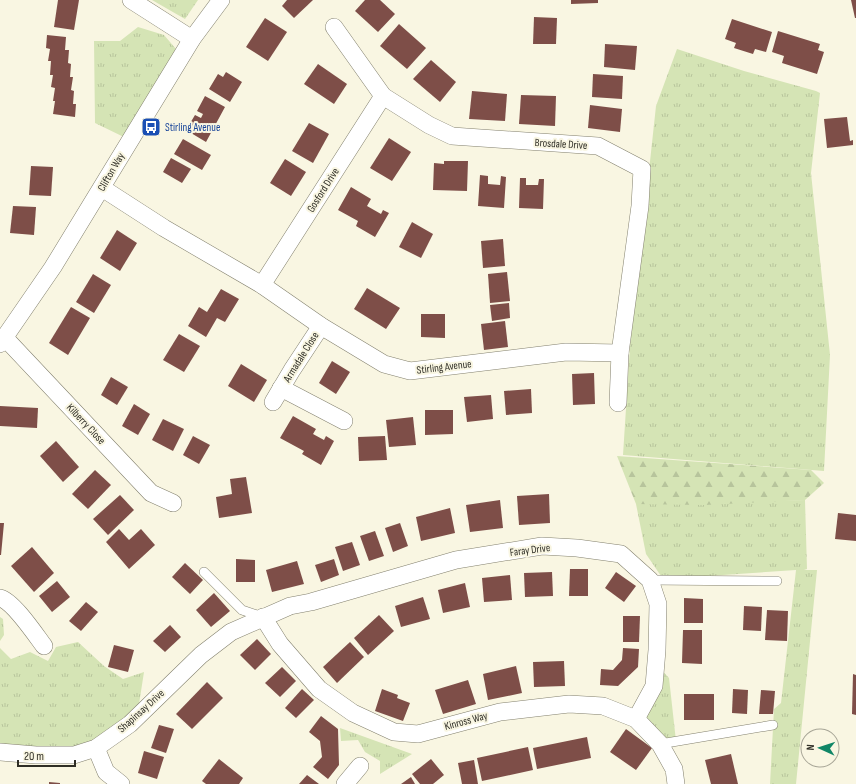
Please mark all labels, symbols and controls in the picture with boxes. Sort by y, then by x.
bus stop icon: Stirling Avenue [140,116,162,138]
place label: Stirling Avenue [165,121,220,134]
street label: Brosdale Drive [534,136,588,152]
street label: Clifton Way [95,150,128,194]
street label: Gosford Drive [304,165,342,215]
street label: Armadale Close [280,329,322,385]
street label: Stirling Avenue [416,357,472,377]
street label: Kilberry Close [64,401,108,447]
street label: Faray Drive [509,541,551,559]
street label: Shapinsay Drive [115,687,167,735]
street label: Kinross Way [443,709,490,733]
north arrow [800,728,840,768]
scale bar [18,742,75,768]
text: N [804,744,817,751]
text: 20 m [24,749,44,764]

